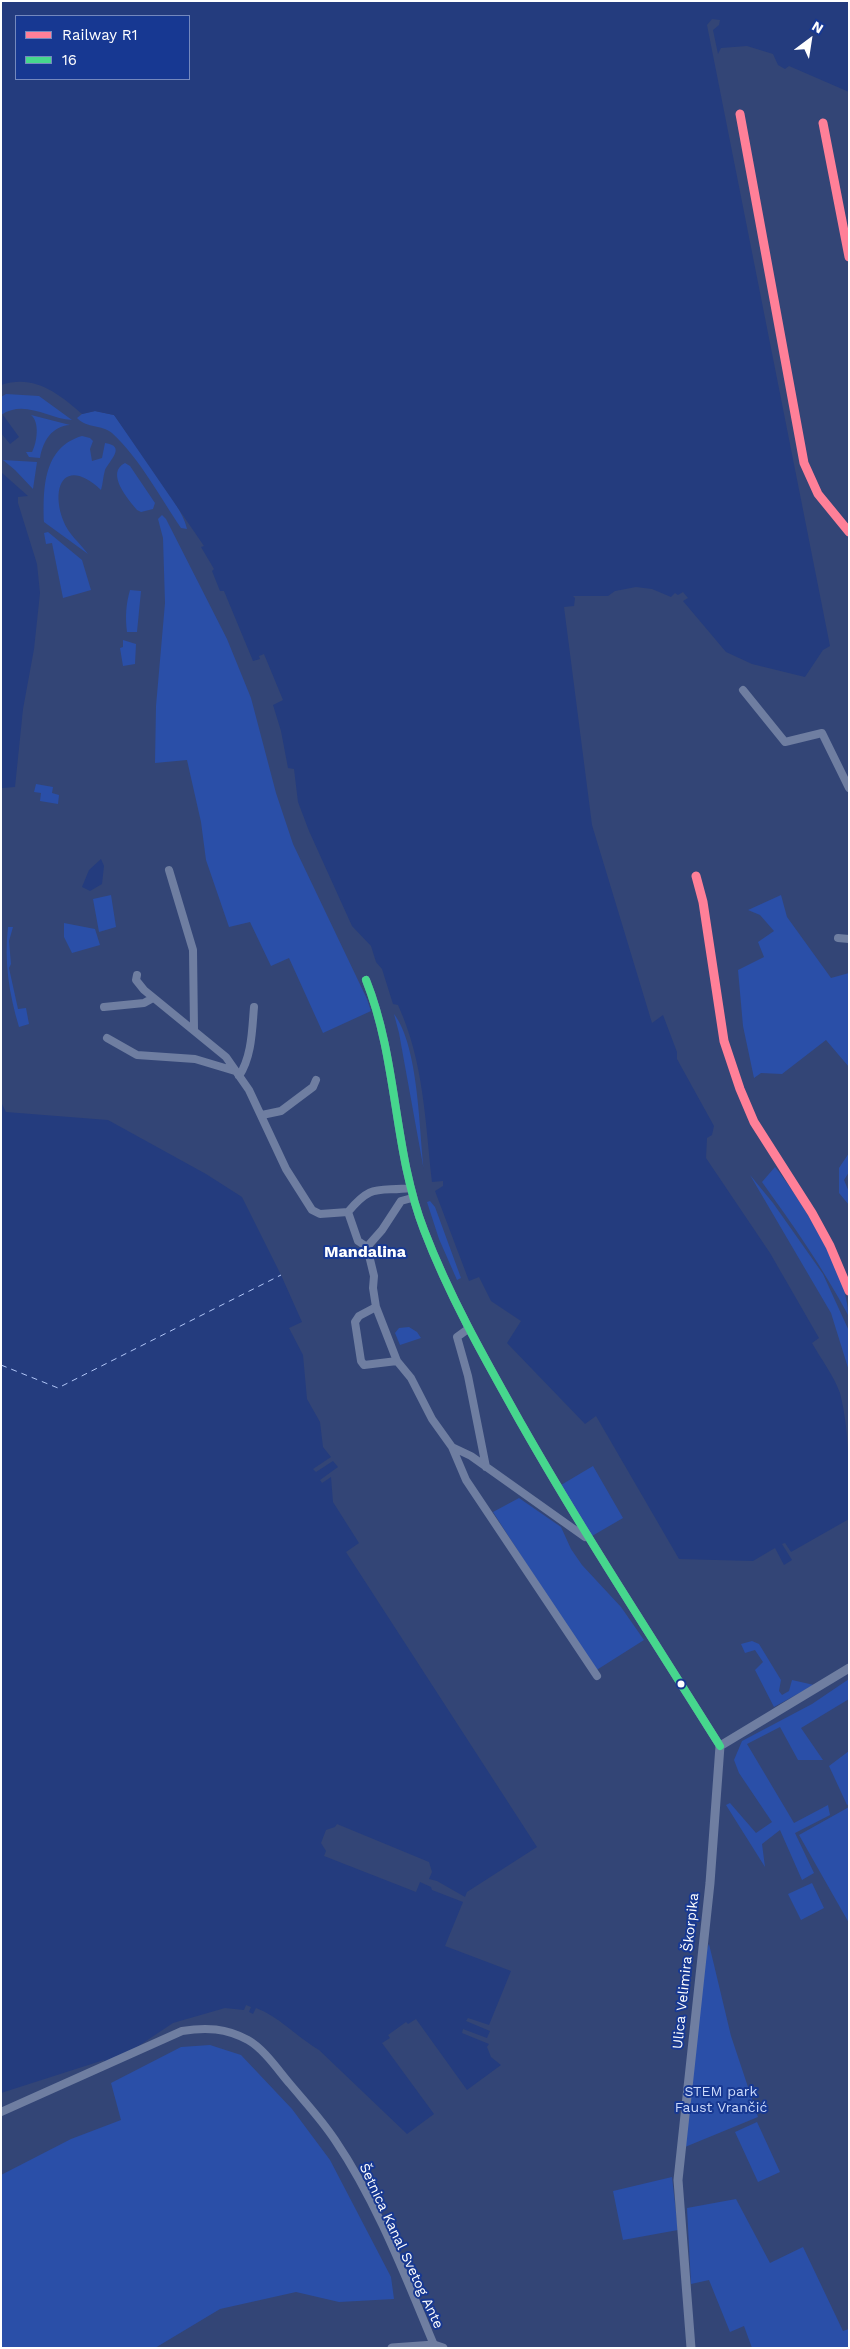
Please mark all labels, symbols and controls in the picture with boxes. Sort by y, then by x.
legend [15,15,190,80]
north arrow [785,15,835,65]
text: N [809,18,826,37]
text: Railway R1 [62,26,138,44]
text: 16 [62,51,77,69]
district label: Mandalina [324,1242,406,1262]
unlabelled marker [676,1679,686,1689]
street label: Ulica Velimira Škorpika [669,1892,703,2050]
park label: STEM park Faust Vrančić [675,2084,767,2116]
street label: Šetnica Kanal Svetog Ante [355,2161,447,2331]

